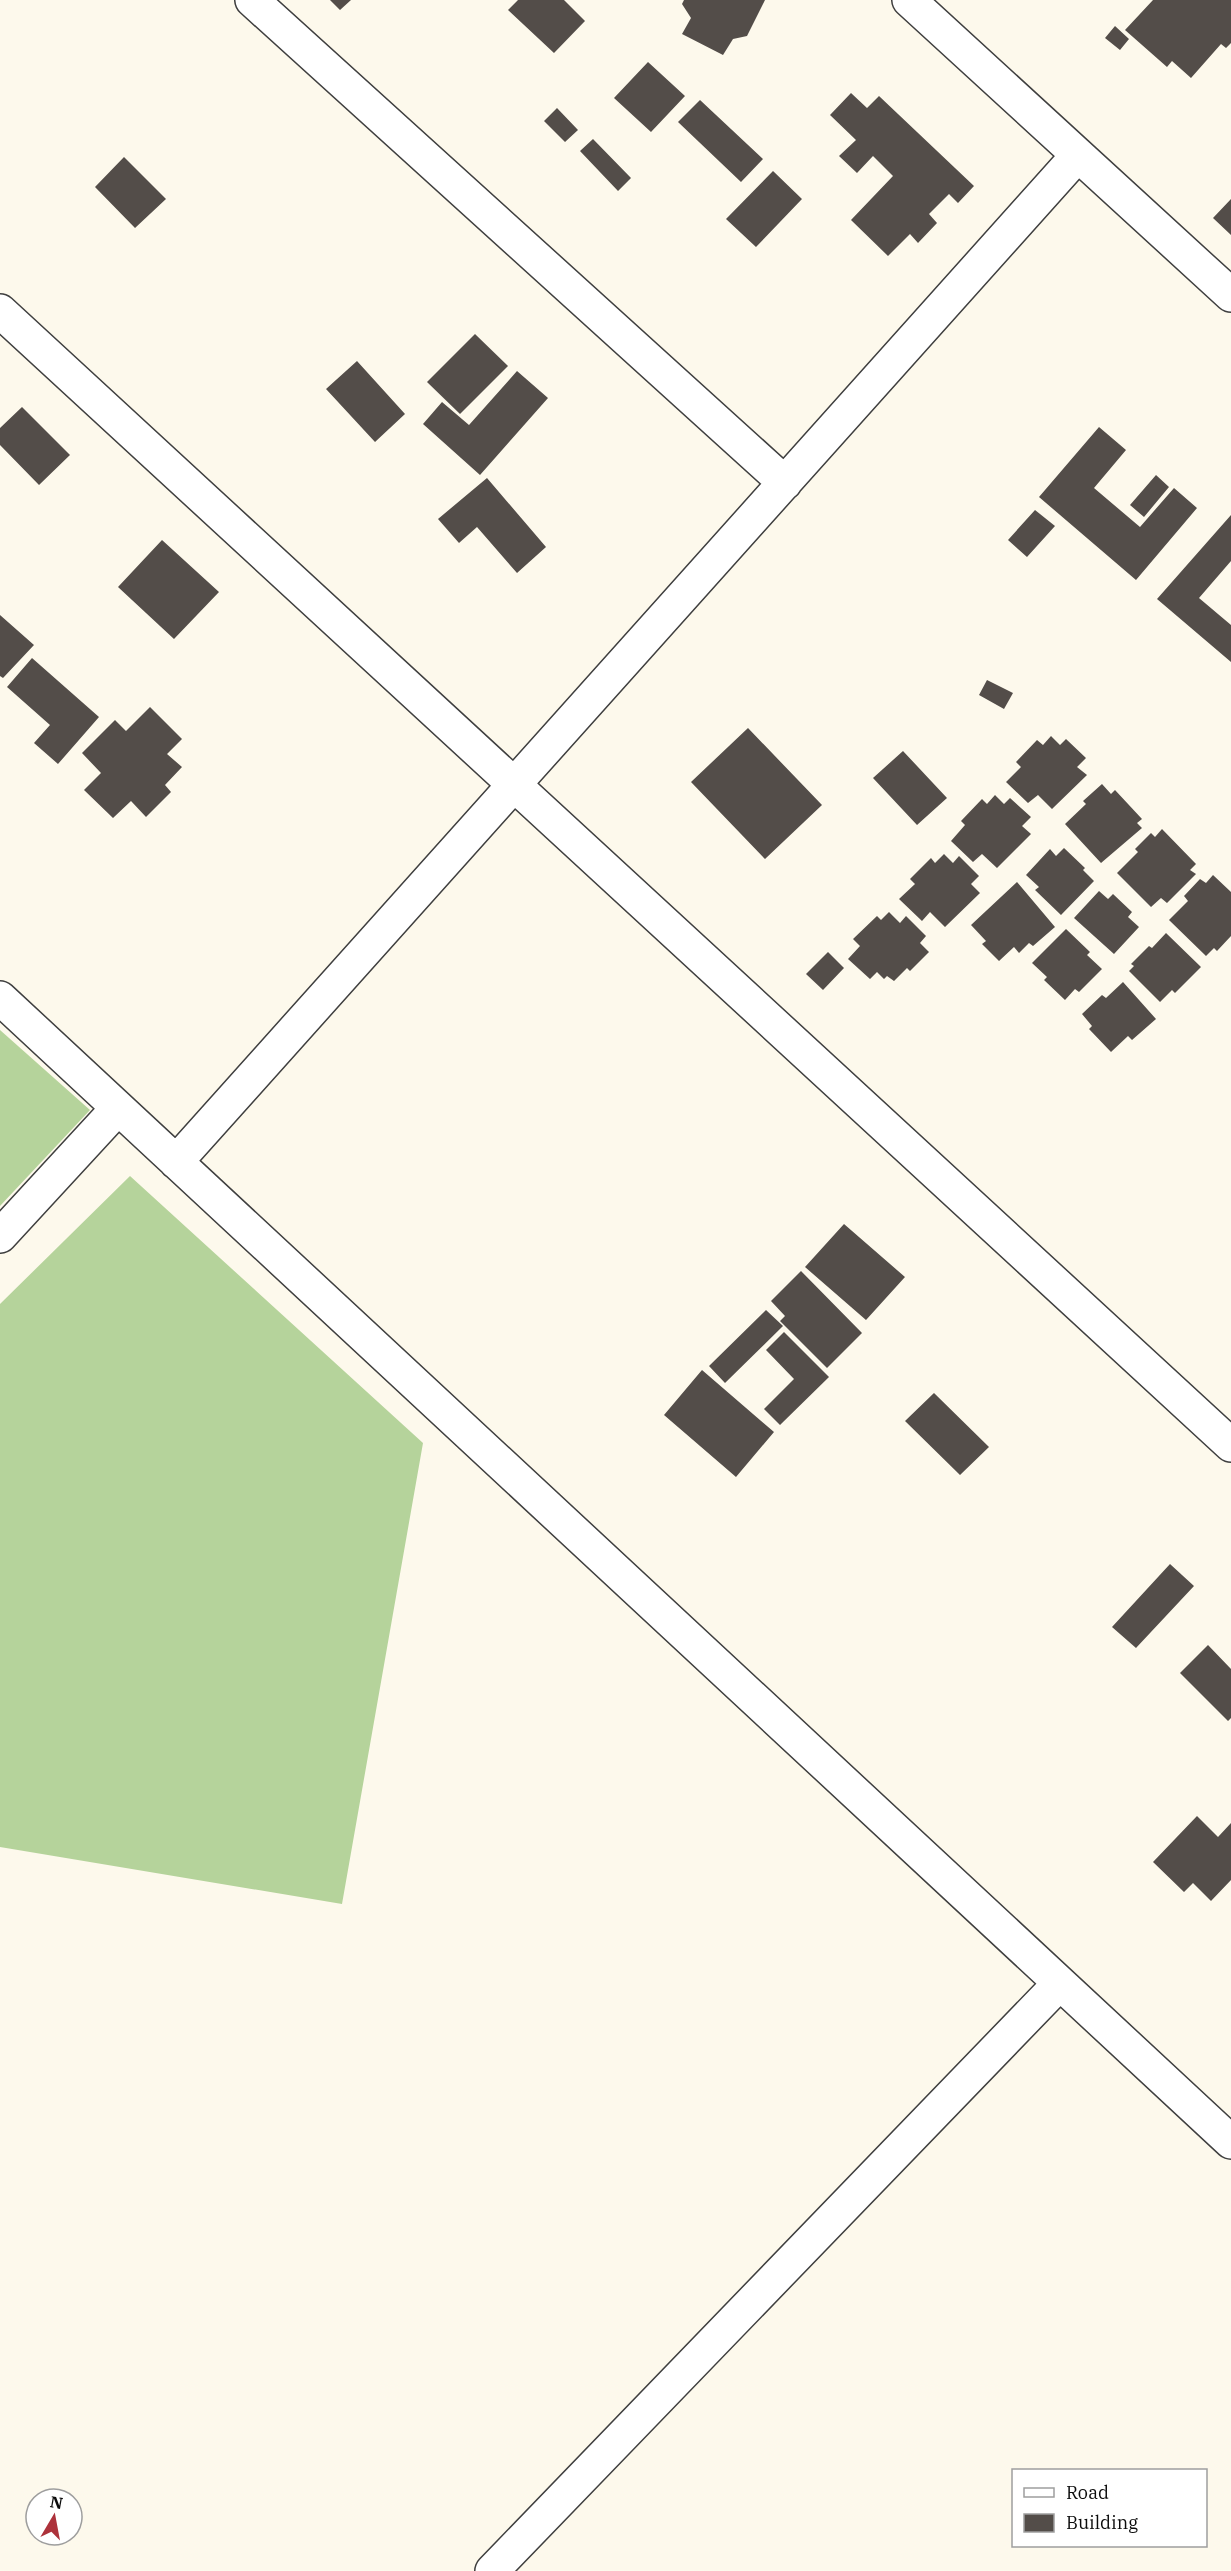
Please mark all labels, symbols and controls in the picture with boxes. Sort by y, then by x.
legend [1012,2469,1207,2547]
text: Road [1066,2481,1109,2504]
north arrow [24,2487,84,2547]
text: N [49,2491,65,2513]
text: Building [1066,2511,1138,2534]

